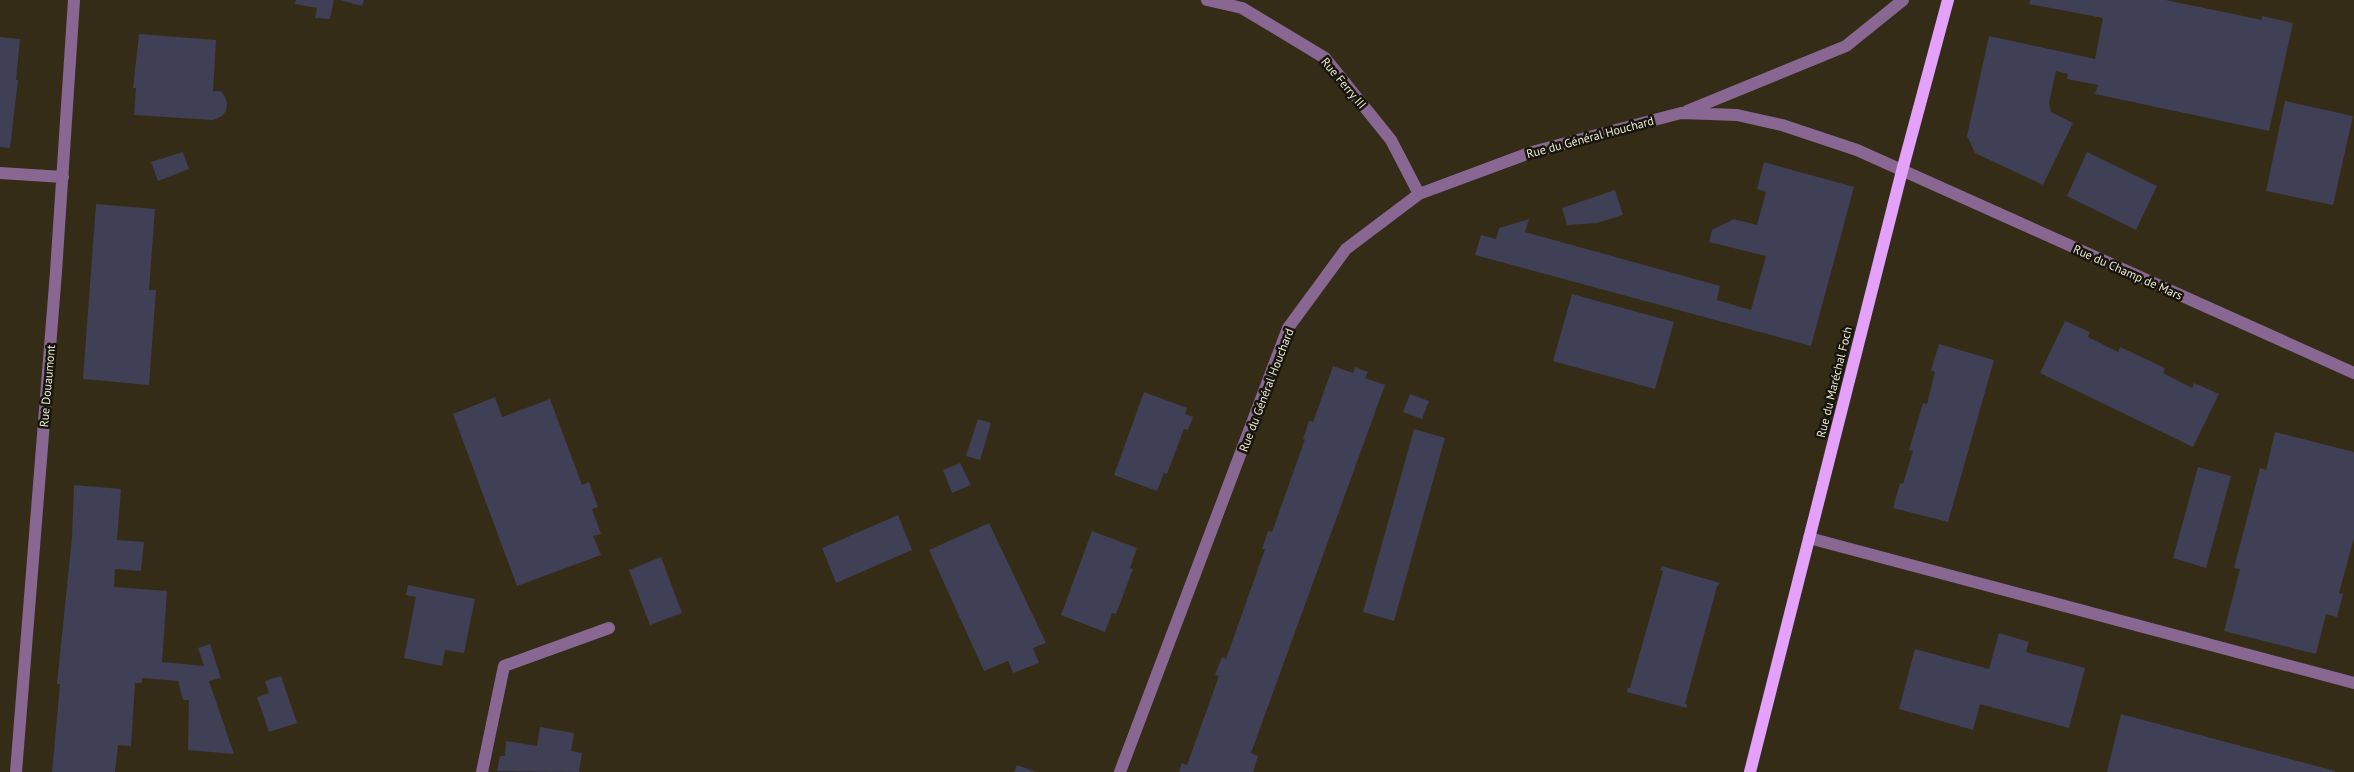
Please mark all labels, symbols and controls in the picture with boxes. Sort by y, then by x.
street label: Rue Ferry III [1318,54,1370,112]
street label: Rue du Général Houchard [1525,113,1655,161]
street label: Rue du Champ de Mars [2071,241,2185,303]
street label: Rue du Maréchal Foch [1813,325,1855,439]
street label: Rue du Général Houchard [1235,326,1297,454]
street label: Rue Douaumont [36,344,58,428]

